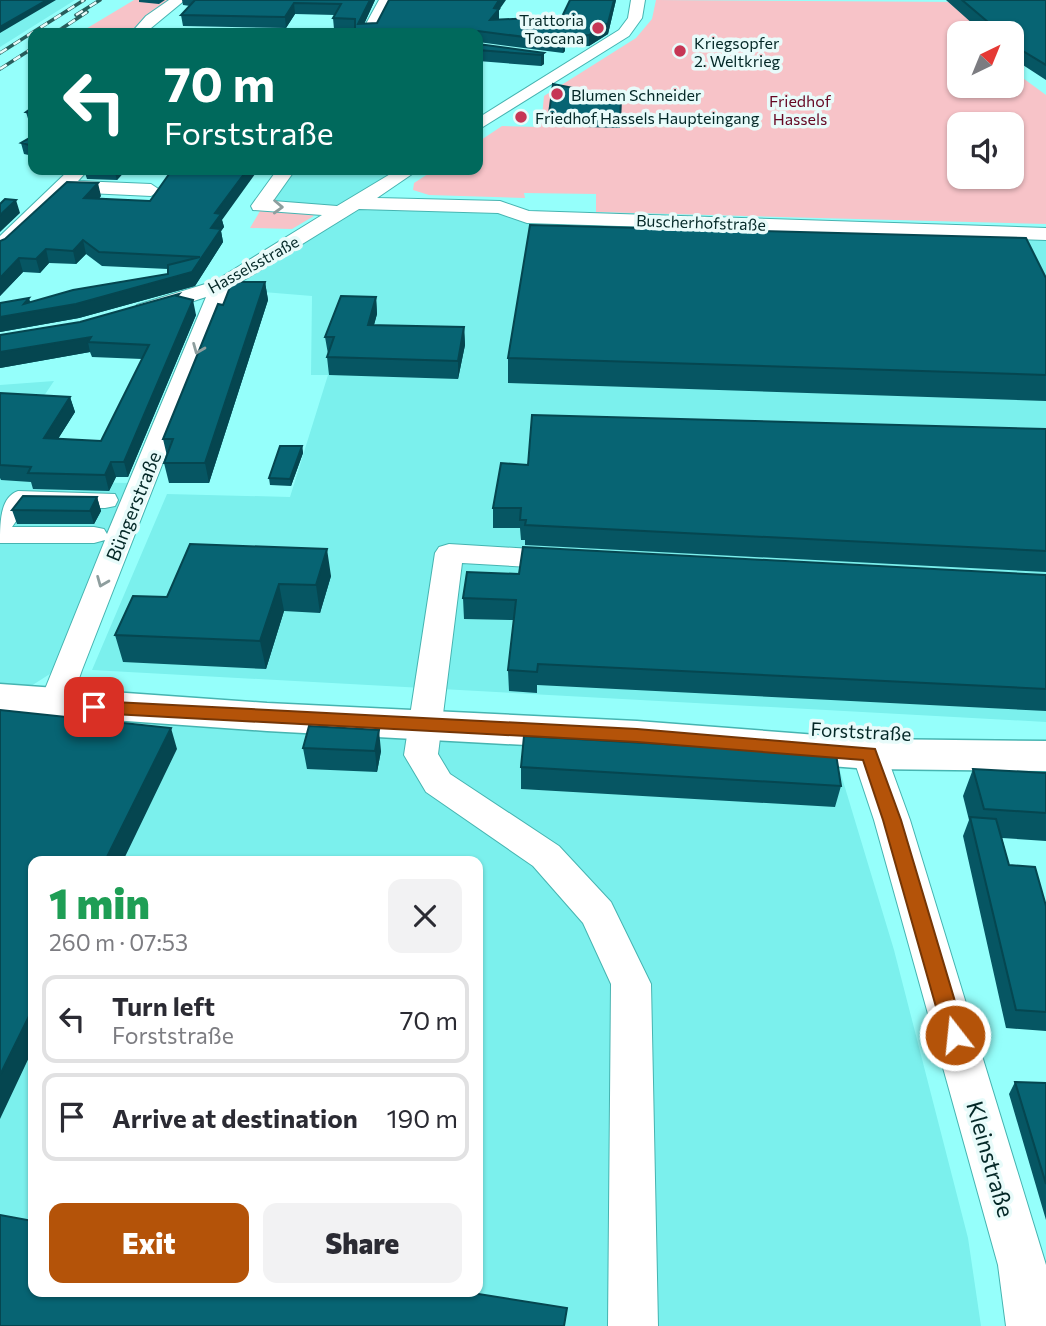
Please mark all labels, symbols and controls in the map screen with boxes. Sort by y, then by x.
place label: Trattoria Toscana [519,10,584,47]
marker: Trattoria Toscana [590,20,606,36]
north arrow [947,21,1024,98]
map controls [947,21,1024,189]
place label: Kriegsopfer 2. Weltkrieg [694,33,781,70]
marker: Kriegsopfer 2. Weltkrieg [672,43,688,59]
text: 70 m [164,52,275,112]
icon: left [49,56,140,147]
place label: Blumen Schneider [571,85,702,104]
marker: Blumen Schneider [549,86,565,102]
park label: Friedhof Hassels [769,91,832,128]
place label: Friedhof Hassels Haupteingang [535,108,760,127]
marker: Friedhof Hassels Haupteingang [513,109,529,125]
text: Forststraße [164,112,334,152]
button: sound [947,112,1024,189]
one-way arrow [273,200,284,215]
street label: Buscherhofstraße [636,210,766,234]
street label: Hasselsstraße [204,231,302,297]
one-way arrow [192,342,206,354]
street label: Büngerstraße [101,448,165,564]
one-way arrow [96,575,110,587]
pin [64,677,124,737]
icon: arrive [75,688,113,726]
street label: Forststraße [810,717,912,745]
text: 1 min [49,876,150,928]
button: close [388,879,462,953]
text: 260 m · 07:53 [49,928,188,956]
text: Turn left [112,990,215,1021]
position arrow [918,998,992,1072]
icon: left [53,1000,91,1038]
text: 70 m [400,1004,458,1035]
text: Forststraße [112,1021,234,1049]
icon: arrive [53,1098,91,1136]
street label: Kleinstraße [961,1098,1021,1220]
text: Arrive at destination [112,1102,358,1133]
text: 190 m [386,1102,458,1133]
button: Exit [49,1203,249,1283]
button: Share [263,1203,462,1283]

